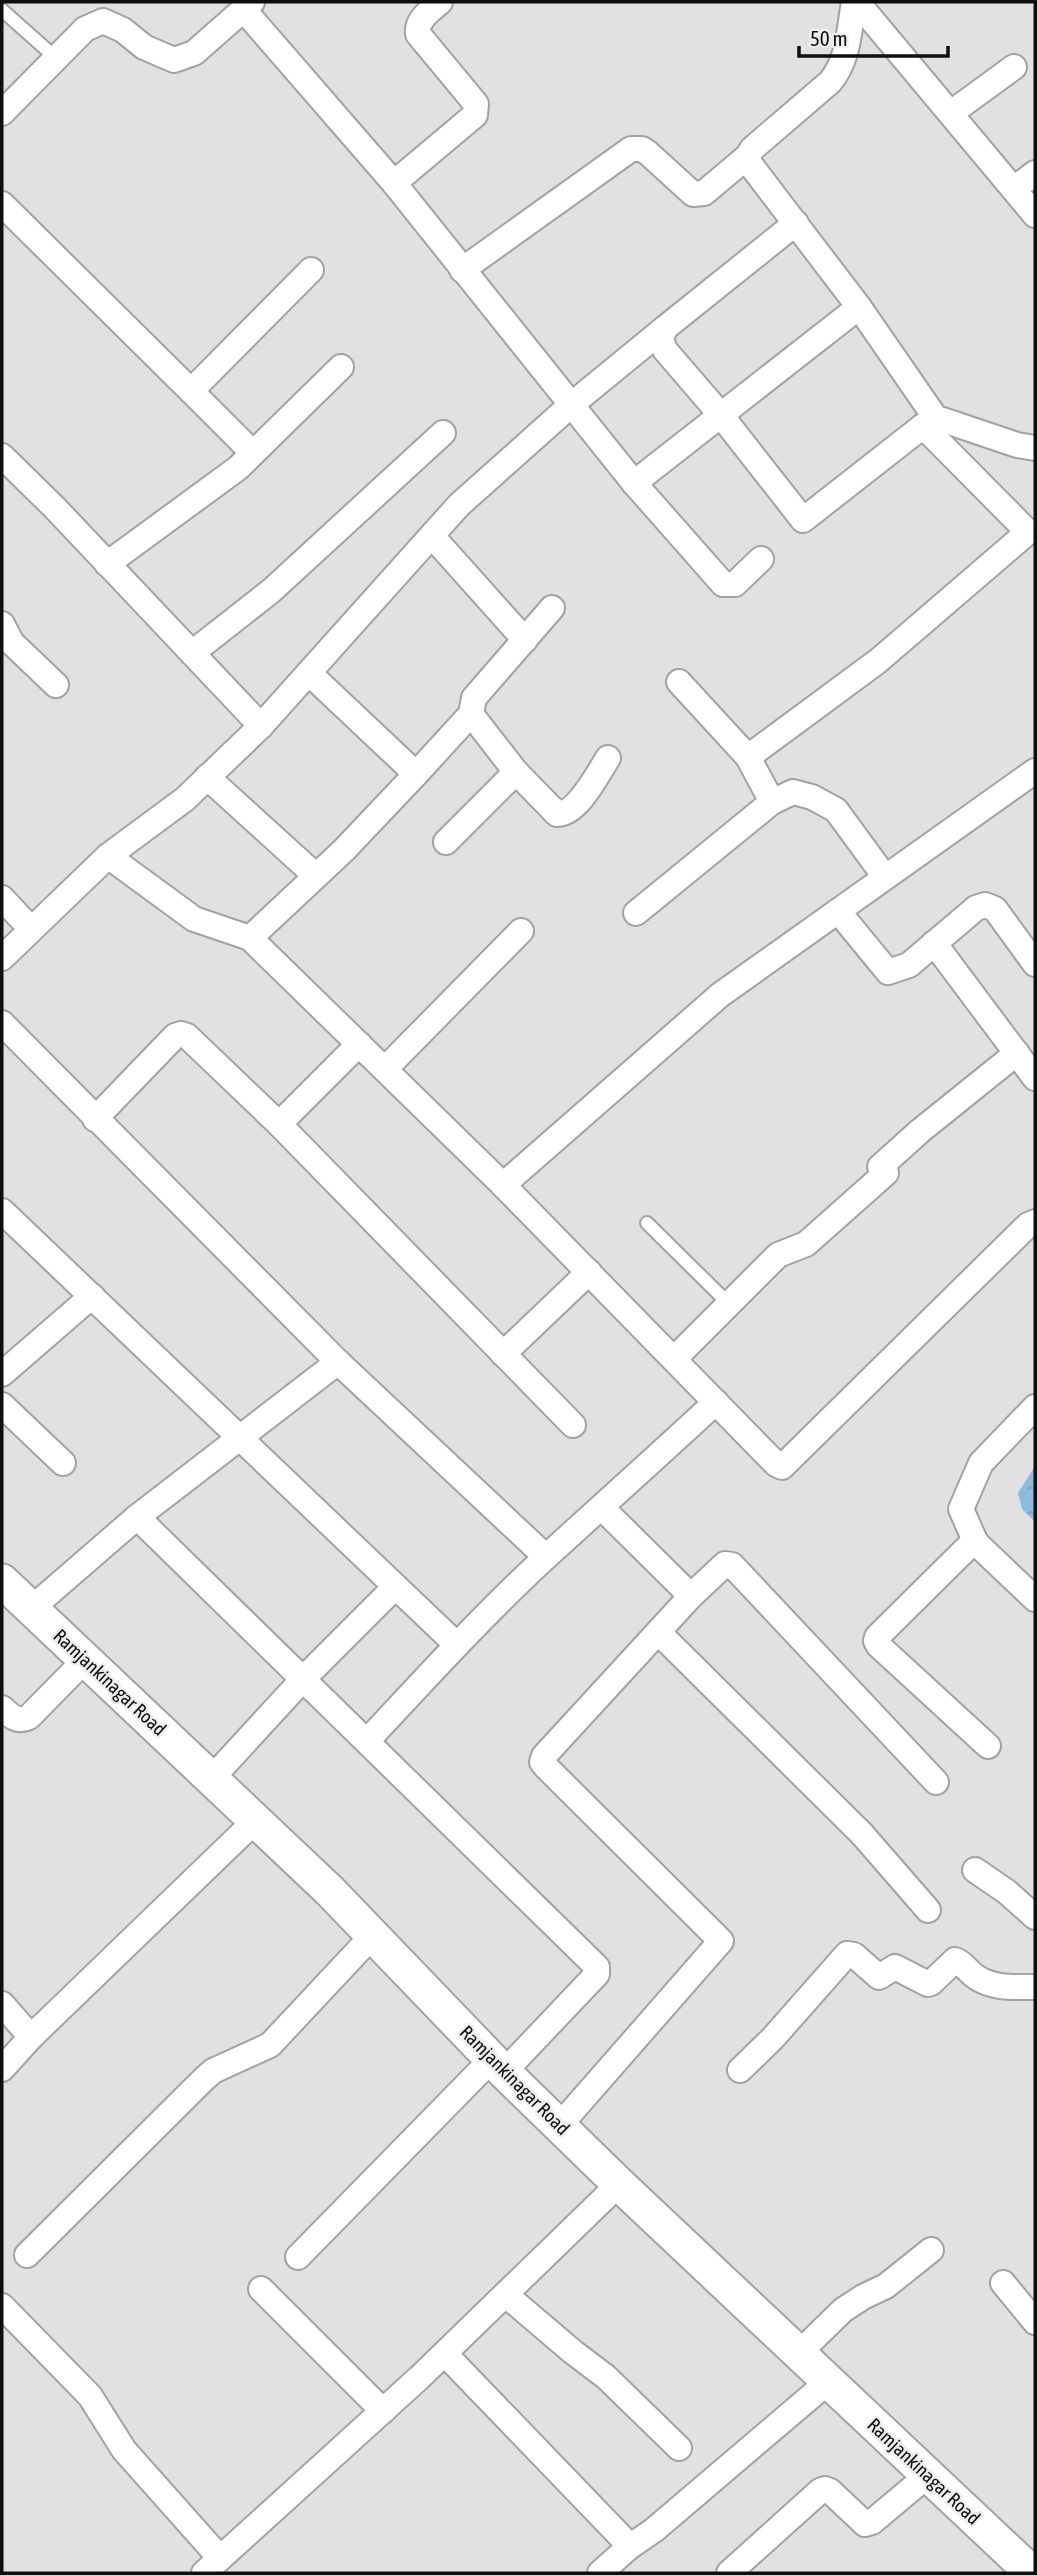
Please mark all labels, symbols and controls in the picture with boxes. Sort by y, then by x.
scale bar [799,14,948,58]
text: 50 m [810,26,848,50]
street label: Ramjankinagar Road [49,1624,171,1740]
street label: Ramjankinagar Road [456,2021,574,2139]
street label: Ramjankinagar Road [863,2413,985,2529]

